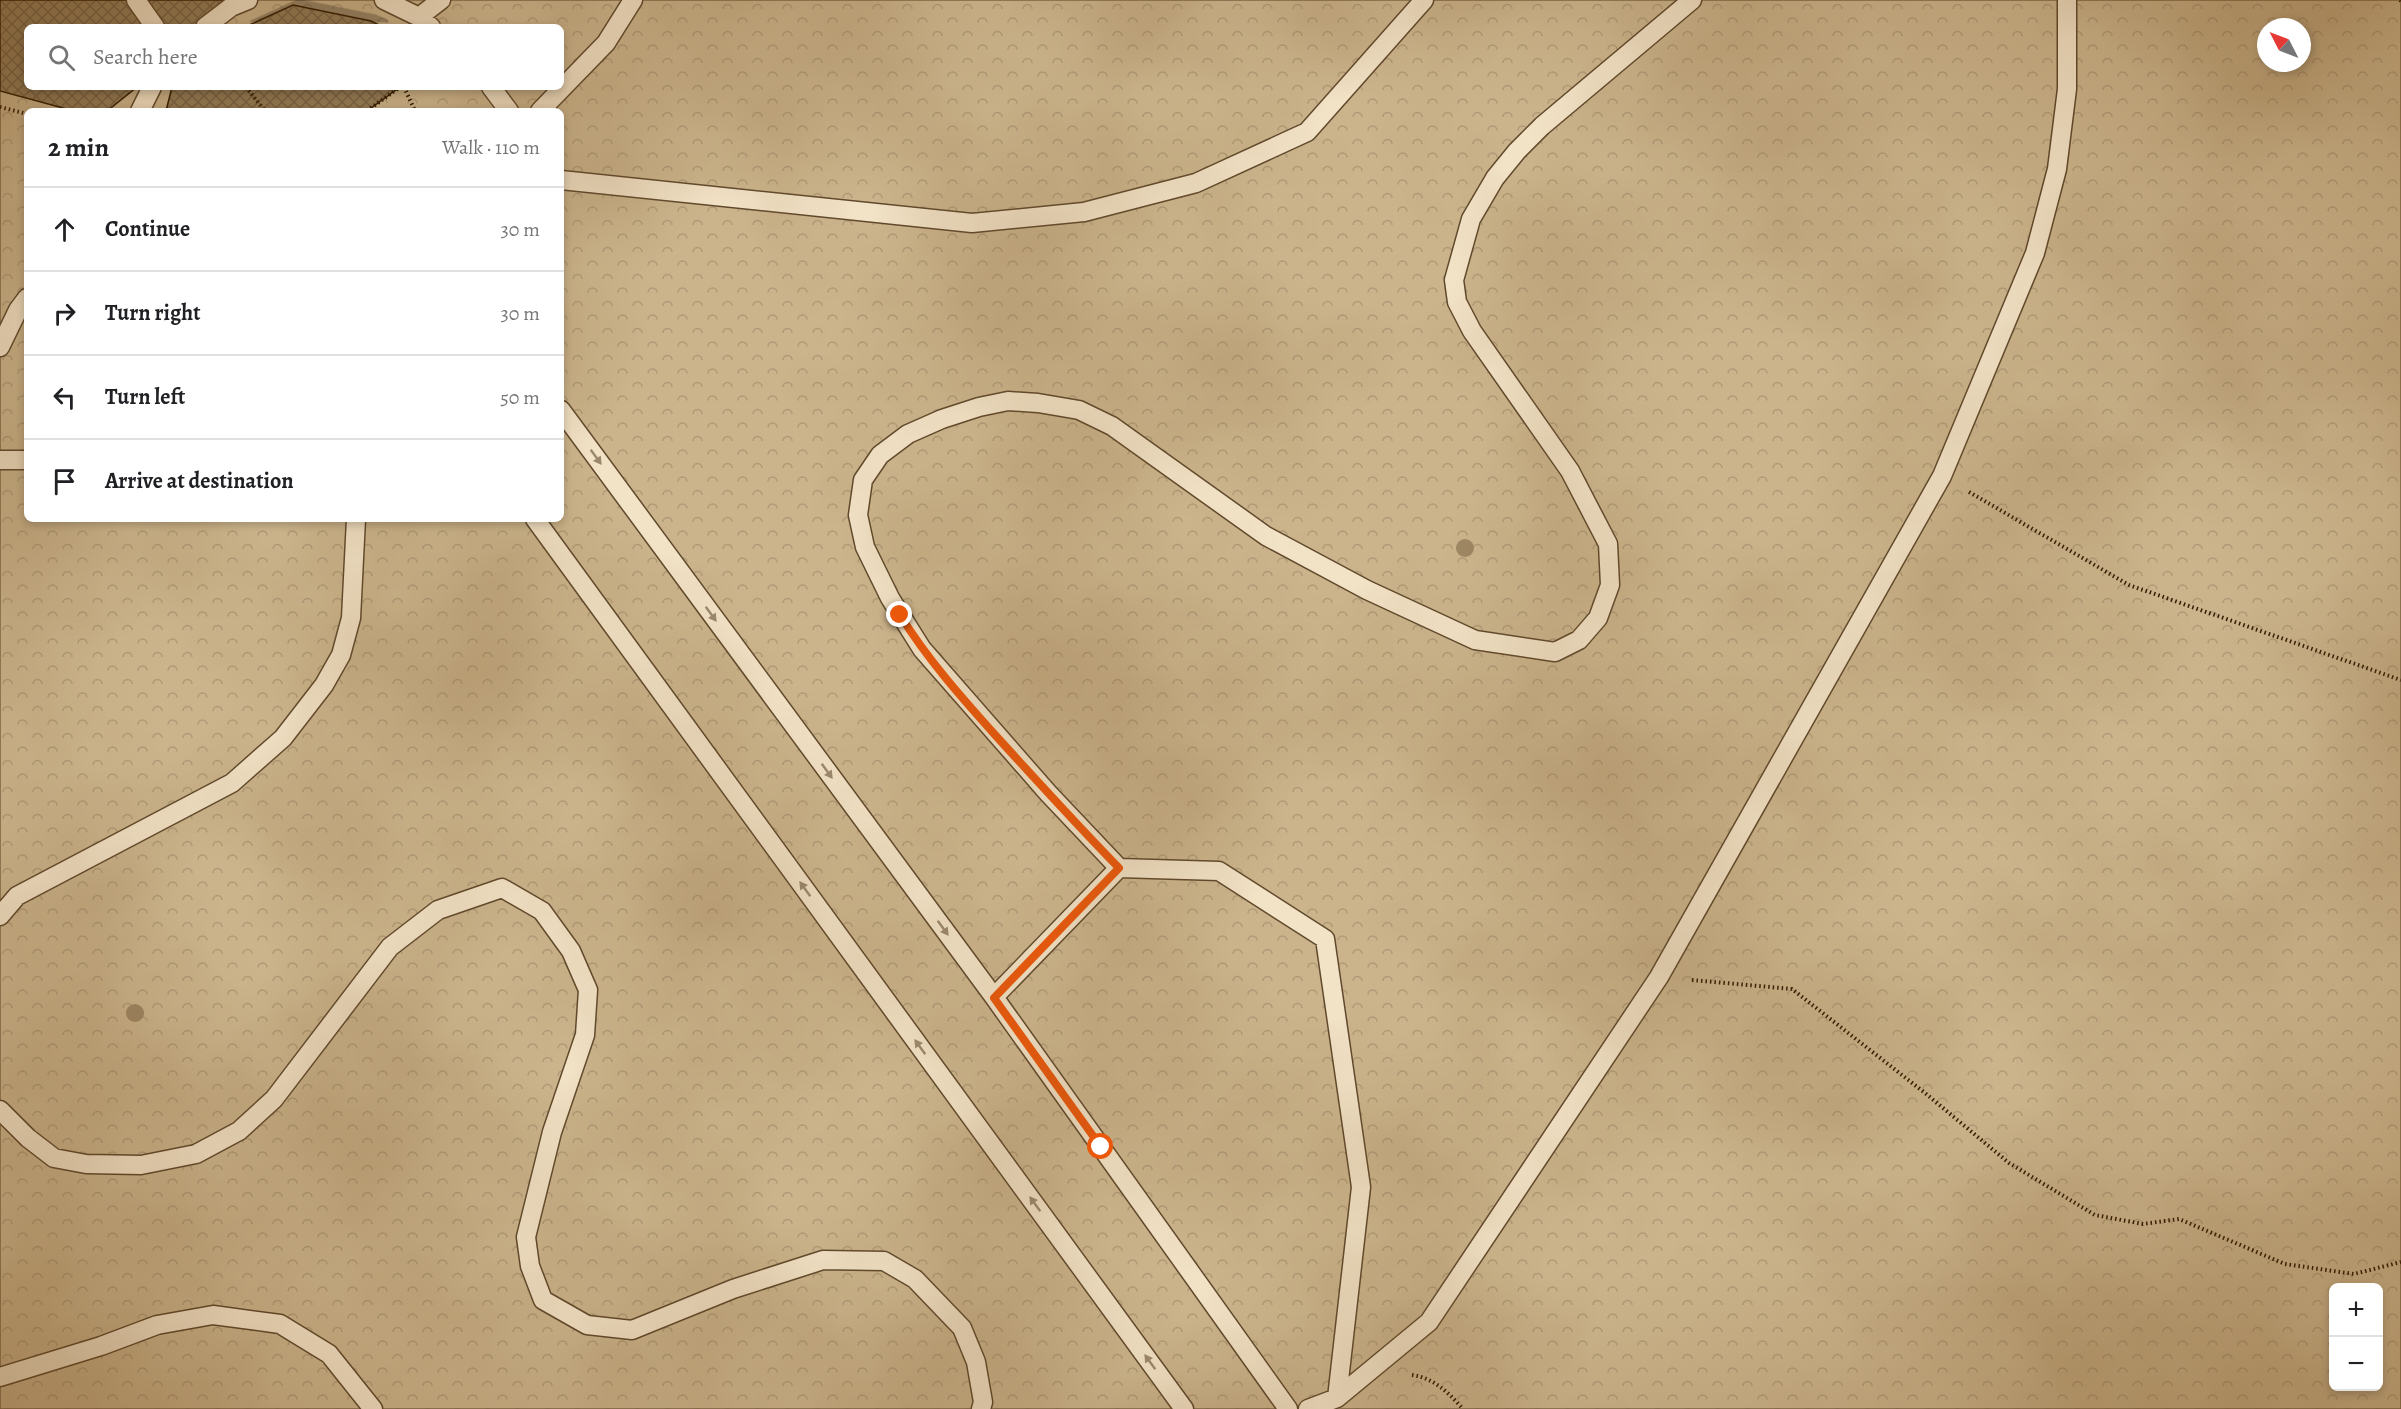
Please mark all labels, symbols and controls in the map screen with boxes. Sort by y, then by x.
north arrow [2257,18,2311,72]
search box [24,24,564,90]
icon: search [45,41,78,74]
text: Search here [93,42,198,72]
text: 2 min [48,130,109,165]
text: Walk · 110 m [442,134,540,161]
icon: ahead [48,213,81,246]
text: Continue [105,214,190,244]
text: 30 m [500,216,540,243]
icon: right [48,297,81,330]
text: Turn right [105,298,201,328]
text: 30 m [500,300,540,327]
icon: left [48,381,81,414]
text: Turn left [105,382,185,412]
text: 50 m [500,384,540,411]
one-way arrow [589,449,602,465]
icon: arrive [48,465,81,498]
text: Arrive at destination [105,466,294,496]
route end [886,601,912,627]
one-way arrow [705,606,717,621]
one-way arrow [821,762,833,778]
one-way arrow [799,882,811,898]
one-way arrow [937,919,949,935]
one-way arrow [914,1039,926,1055]
route start [1087,1133,1113,1159]
one-way arrow [1029,1197,1041,1213]
map controls [2329,1283,2383,1391]
button: + [2329,1283,2383,1337]
button: − [2329,1337,2383,1391]
one-way arrow [1144,1354,1156,1370]

